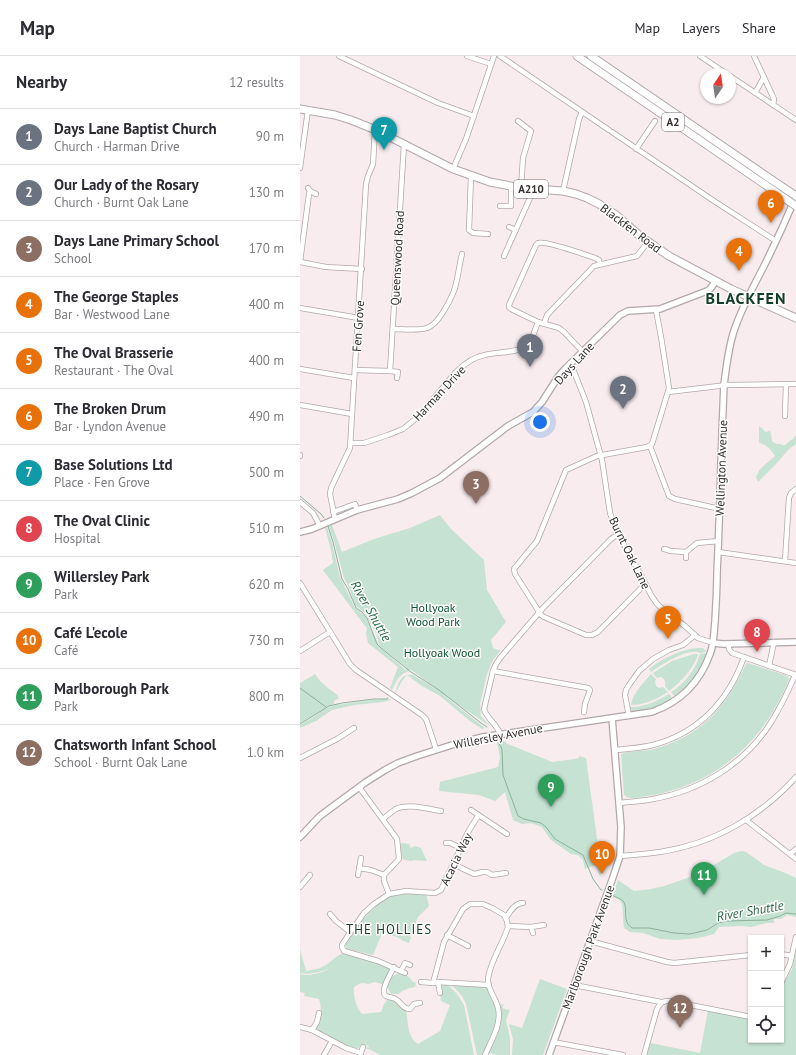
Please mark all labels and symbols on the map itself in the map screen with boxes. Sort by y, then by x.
north arrow [700,68,736,104]
road number: A2 [662,113,684,131]
pin: 7 [371,117,397,150]
road number: A210 [514,180,548,198]
pin: 6 [758,190,784,223]
street label: Blackfen Road [597,200,665,256]
street label: Queenswood Road [387,210,407,306]
pin: 4 [726,238,752,271]
district label: BLACKFEN [706,288,786,308]
street label: Fen Grove [349,300,367,352]
pin: 1 [517,334,543,367]
street label: Days Lane [551,339,597,387]
street label: Harman Drive [409,362,469,424]
pin: 2 [610,376,636,409]
your location [530,412,550,432]
street label: Wellington Avenue [712,420,730,516]
pin: 3 [463,471,489,504]
street label: Burnt Oak Lane [606,514,654,592]
water label: River Shuttle [347,577,395,645]
park label: Hollyoak Wood Park [406,600,460,629]
pin: 5 [655,606,681,639]
pin: 8 [744,619,770,652]
park label: Hollyoak Wood [404,645,480,660]
street label: Willersley Avenue [452,720,544,752]
pin: 9 [538,774,564,807]
street label: Acacia Way [437,830,475,888]
pin: 10 [589,841,615,874]
pin: 11 [691,862,717,895]
street label: Marlborough Park Avenue [559,883,617,1011]
water label: River Shuttle [715,897,785,925]
district label: THE HOLLIES [346,921,432,938]
pin: 12 [667,995,693,1028]

